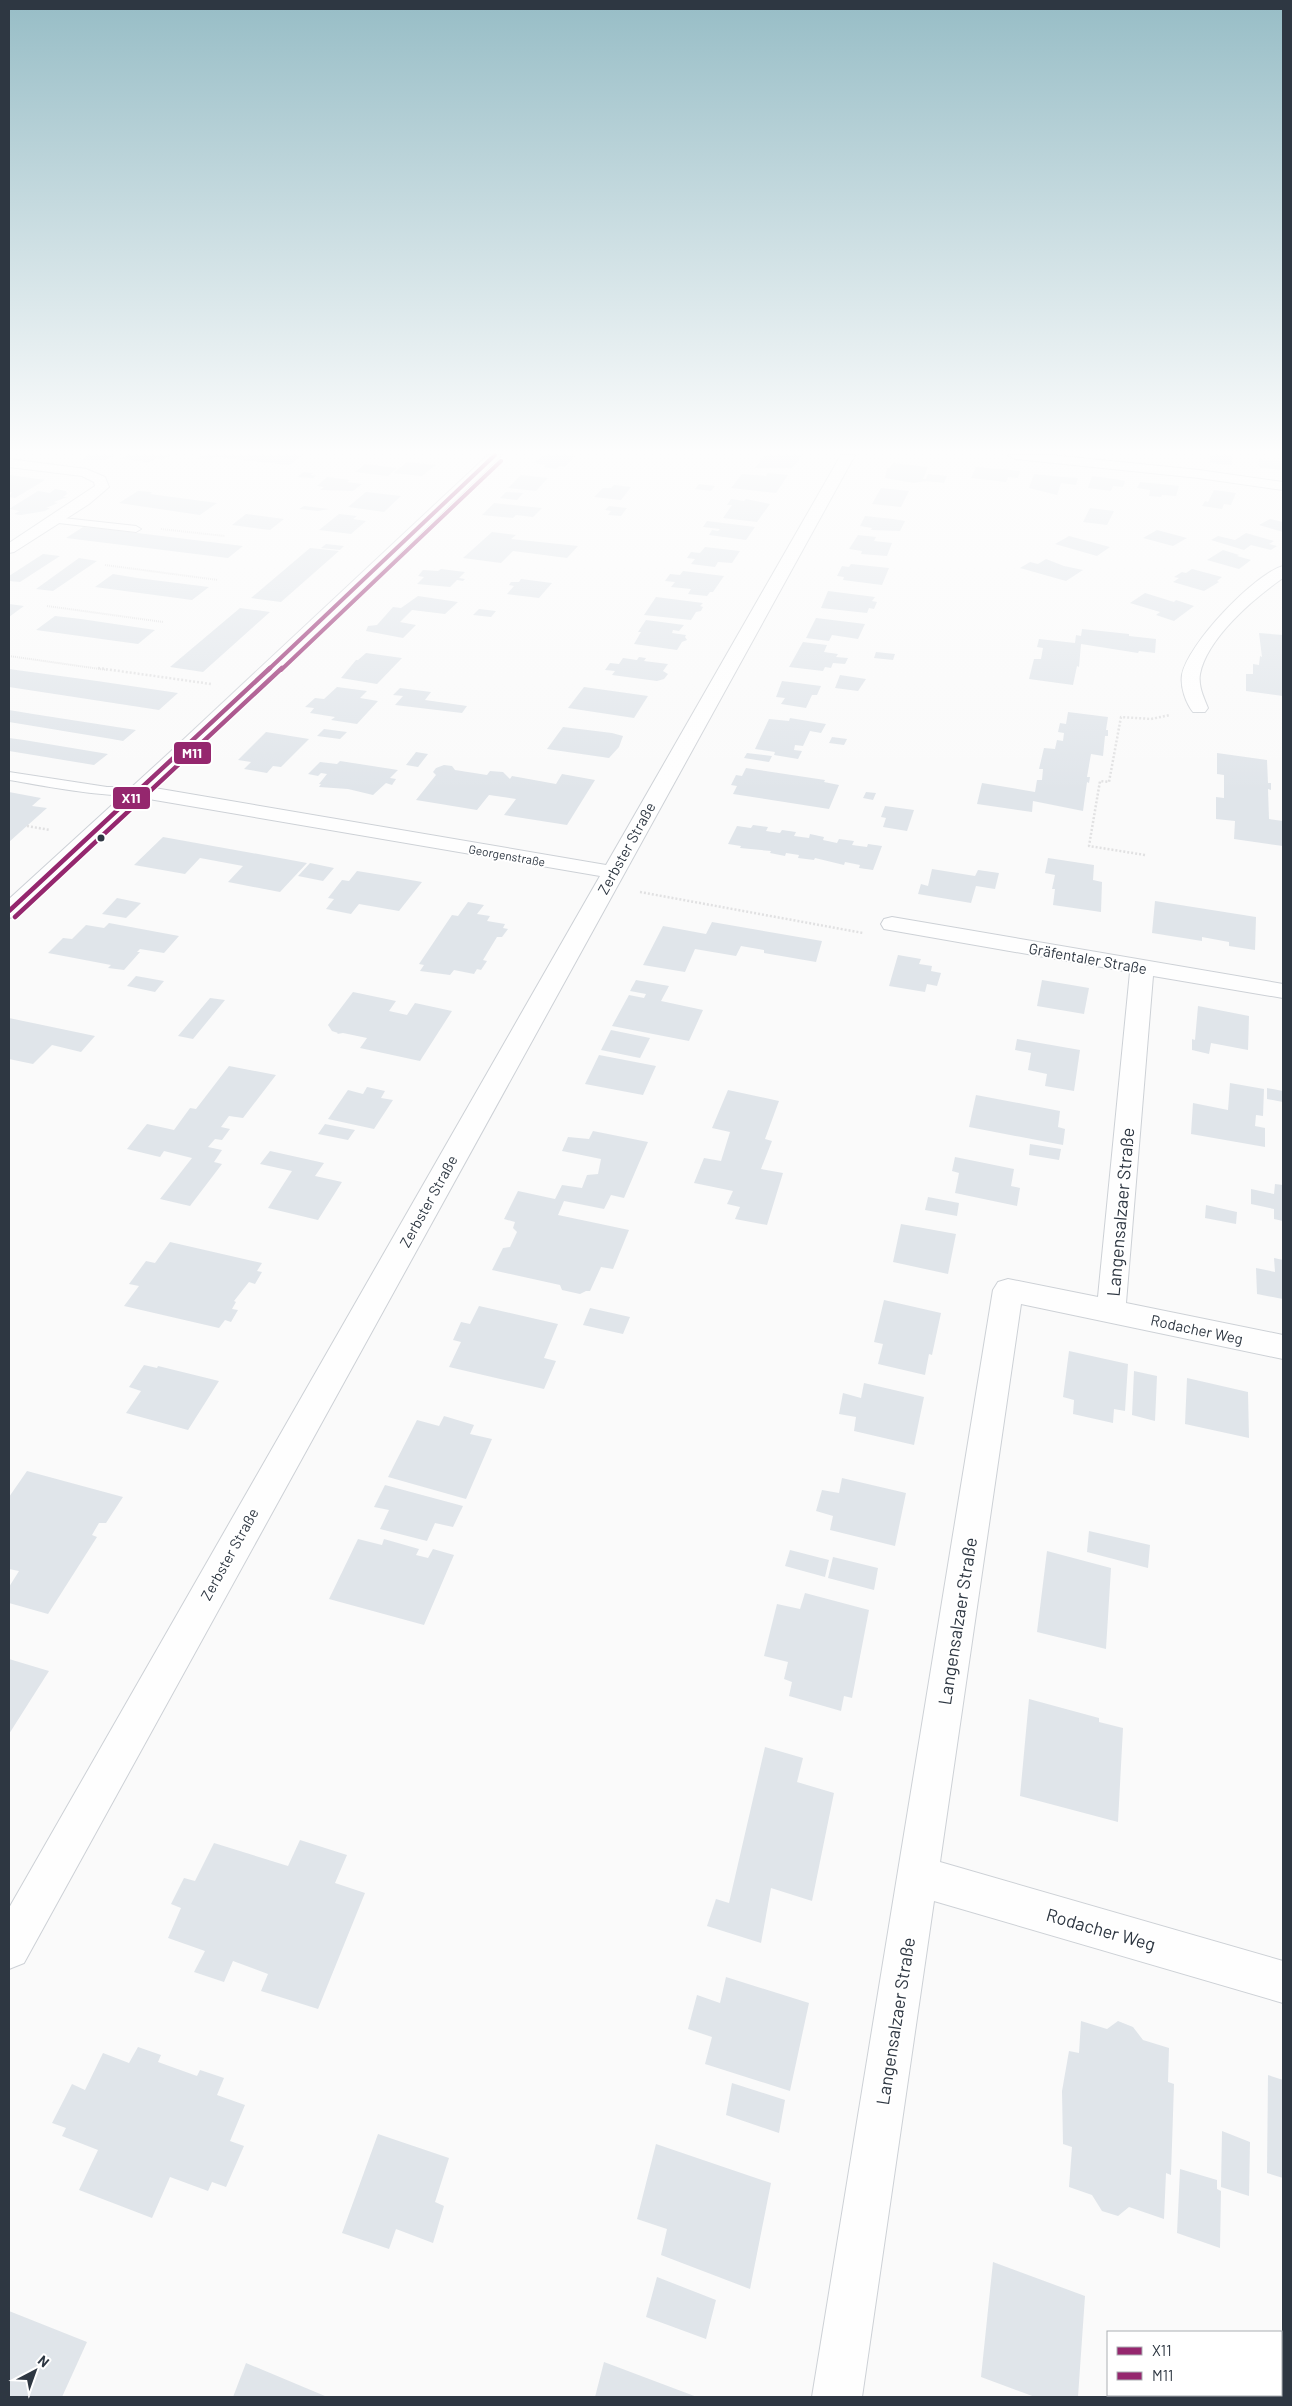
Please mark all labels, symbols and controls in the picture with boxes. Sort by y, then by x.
line badge: M11 [173,741,212,765]
text: M11 [182,744,202,761]
line badge: X11 [112,786,151,810]
text: X11 [122,789,140,806]
street label: Zerbster Straße [593,799,659,897]
unlabelled marker [96,833,106,843]
street label: Georgenstraße [468,841,546,869]
street label: Gräfentaler Straße [1028,939,1149,977]
street label: Langensalzaer Straße [1102,1127,1138,1297]
street label: Zerbster Straße [395,1152,461,1250]
street label: Rodacher Weg [1149,1310,1245,1348]
street label: Zerbster Straße [196,1505,262,1603]
street label: Langensalzaer Straße [933,1536,981,1706]
street label: Rodacher Weg [1044,1903,1158,1955]
street label: Langensalzaer Straße [871,1936,919,2106]
legend [1107,2331,1282,2396]
text: X11 [1152,2341,1171,2359]
north arrow [10,2346,60,2396]
text: N [35,2351,53,2370]
text: M11 [1152,2366,1173,2384]

